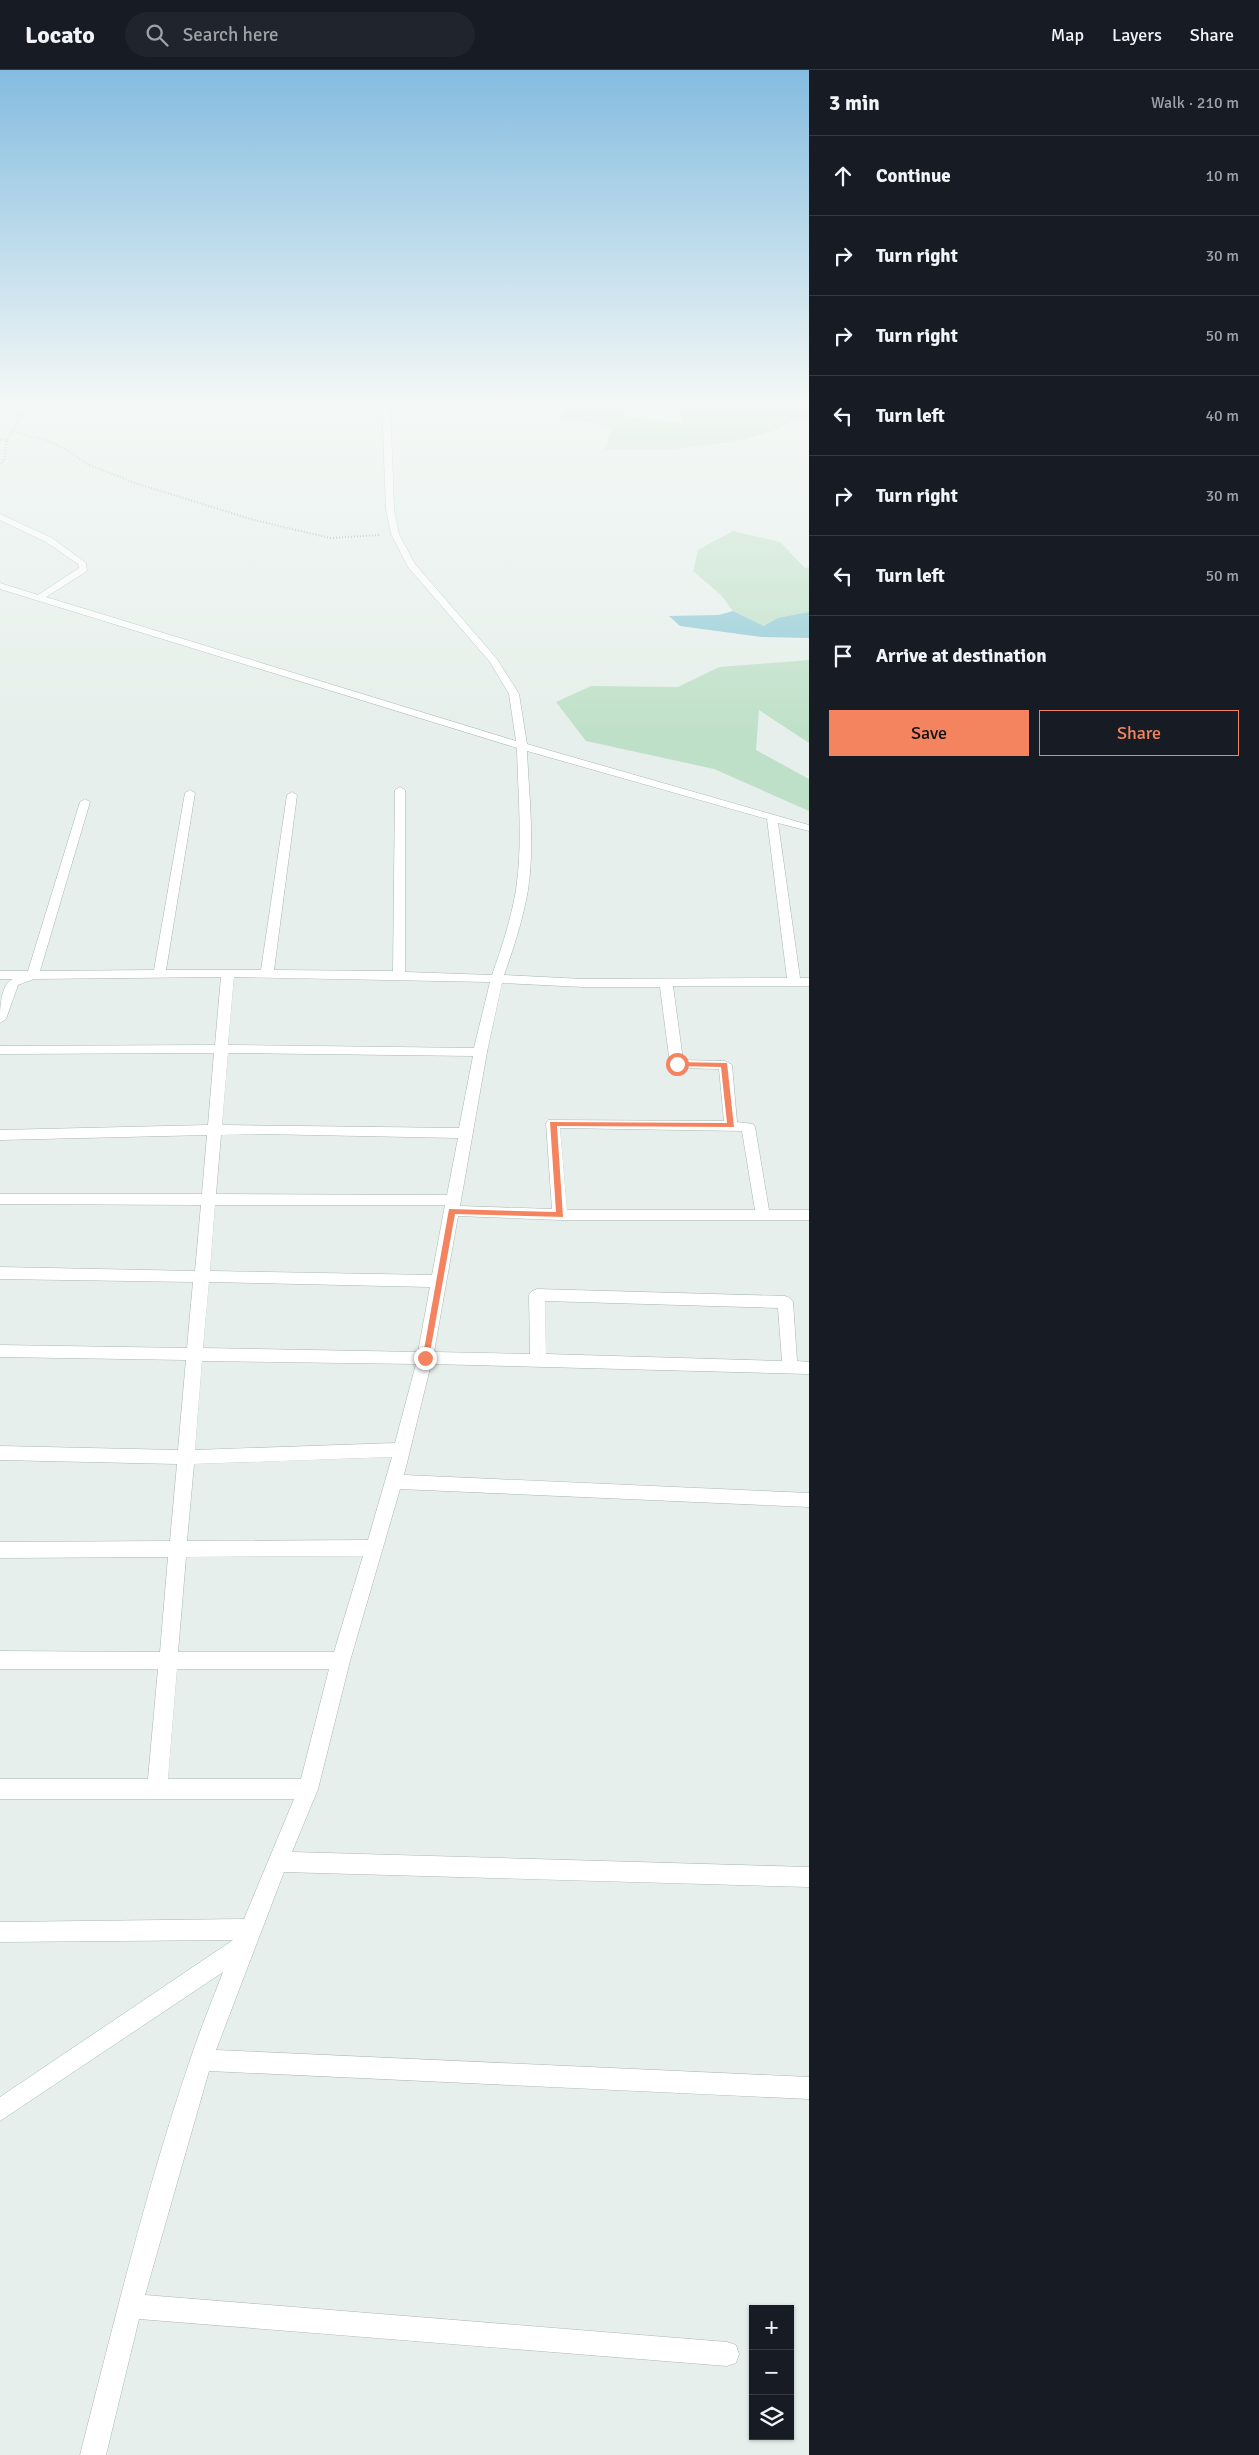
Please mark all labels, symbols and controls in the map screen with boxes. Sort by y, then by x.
search box [125,12,475,57]
text: Locato [25,20,95,50]
icon: search [143,21,171,49]
text: Search here [183,23,279,47]
text: Map [1051,24,1084,46]
text: Layers [1112,24,1162,46]
text: Share [1190,24,1234,46]
text: 3 min [829,90,880,116]
text: Walk · 210 m [1151,93,1239,113]
icon: ahead [829,162,857,190]
text: Continue [876,164,951,188]
text: 10 m [1205,166,1239,186]
icon: right [829,242,857,270]
text: Turn right [876,244,958,268]
text: 30 m [1205,246,1239,266]
icon: right [829,322,857,350]
text: Turn right [876,324,958,348]
text: 50 m [1205,326,1239,346]
icon: left [829,402,857,430]
text: Turn left [876,404,945,428]
text: 40 m [1205,406,1239,426]
icon: right [829,482,857,510]
text: Turn right [876,484,958,508]
text: 30 m [1205,486,1239,506]
icon: left [829,562,857,590]
text: Turn left [876,564,945,588]
text: 50 m [1205,566,1239,586]
icon: arrive [829,642,857,670]
text: Arrive at destination [876,644,1047,668]
button: Save [829,710,1029,756]
button: Share [1039,710,1239,756]
route start [666,1053,689,1076]
route end [414,1347,437,1370]
map controls [749,2305,794,2440]
button: + [749,2305,794,2350]
button: − [749,2350,794,2395]
button: layers [749,2395,794,2440]

